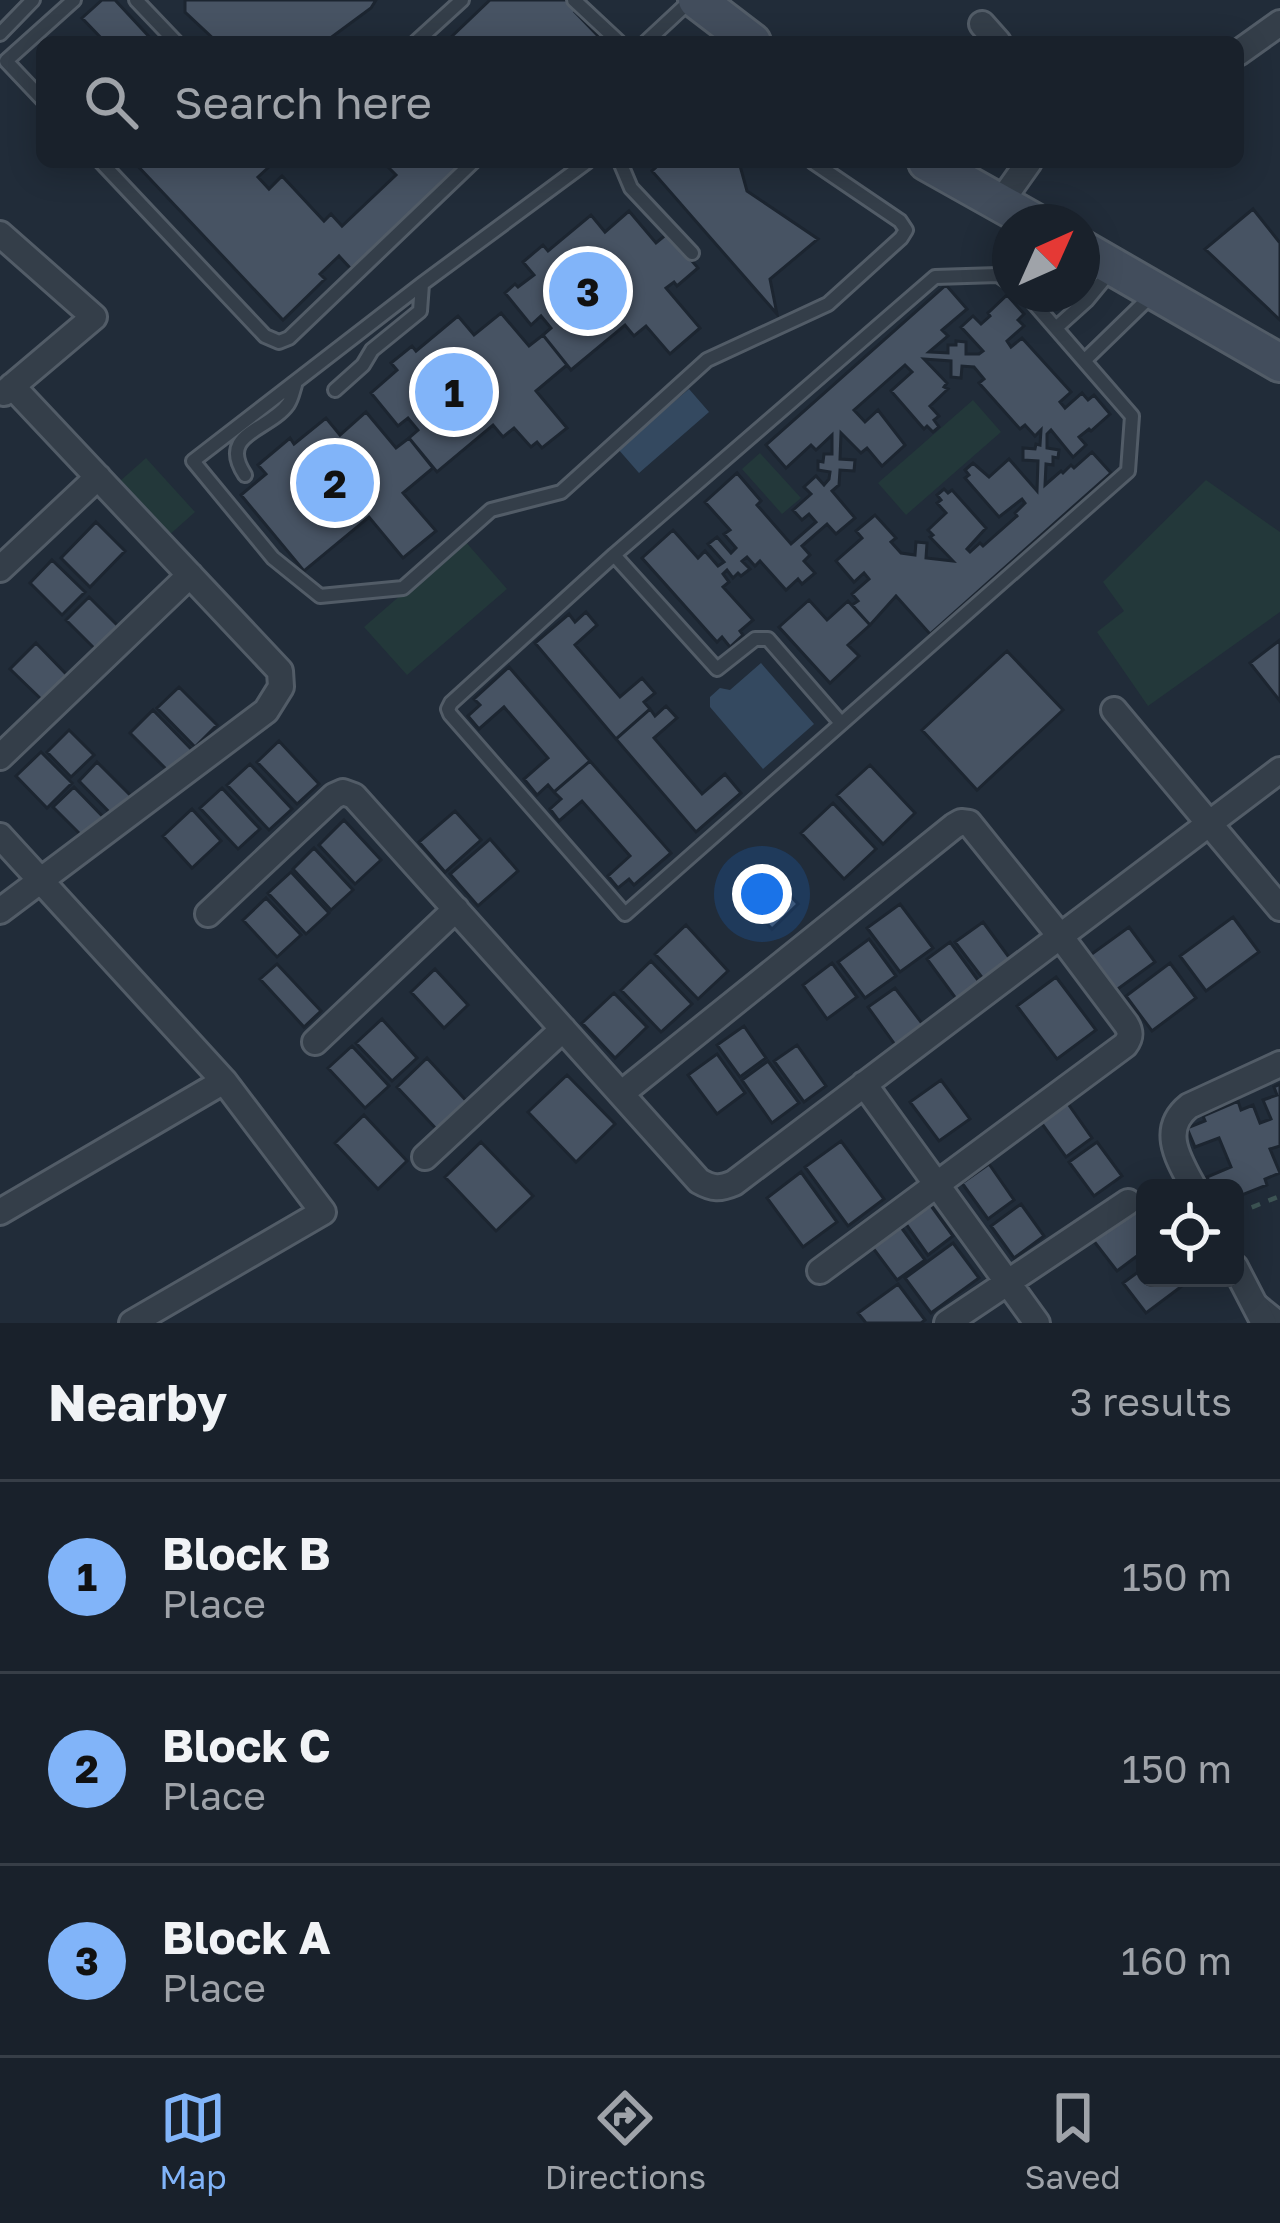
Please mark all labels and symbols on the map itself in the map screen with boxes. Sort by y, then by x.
north arrow [992,204,1100,312]
pin: 3 [549,246,627,336]
pin: 1 [415,347,493,437]
pin: 2 [296,438,374,528]
your location [732,864,792,924]

